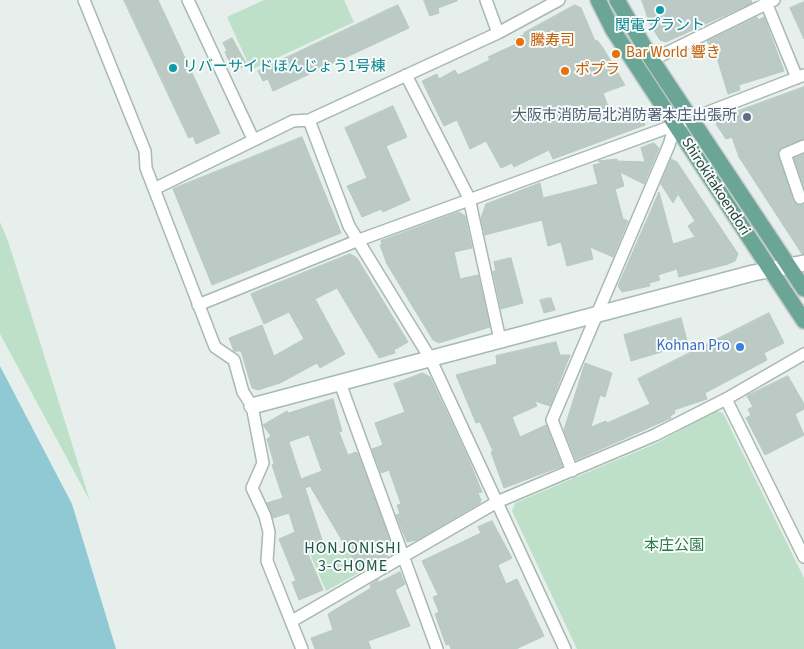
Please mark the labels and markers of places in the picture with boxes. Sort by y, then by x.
marker: 関電プラント [654,4,666,16]
place label: 関電プラント [615,18,705,36]
place label: 騰寿司 [530,33,575,51]
marker: 騰寿司 [514,36,526,48]
place label: Bar World 響き [626,45,721,63]
marker: Bar World 響き [610,48,622,60]
place label: リバーサイドほんじょう1号棟 [183,59,385,77]
marker: リバーサイドほんじょう1号棟 [167,62,179,74]
place label: ポプラ [575,62,620,80]
marker: ポプラ [559,65,571,77]
place label: 大阪市消防局北消防署本庄出張所 [512,108,737,126]
marker: 大阪市消防局北消防署本庄出張所 [741,111,753,123]
place label: Kohnan Pro [656,338,730,356]
marker: Kohnan Pro [734,341,746,353]

